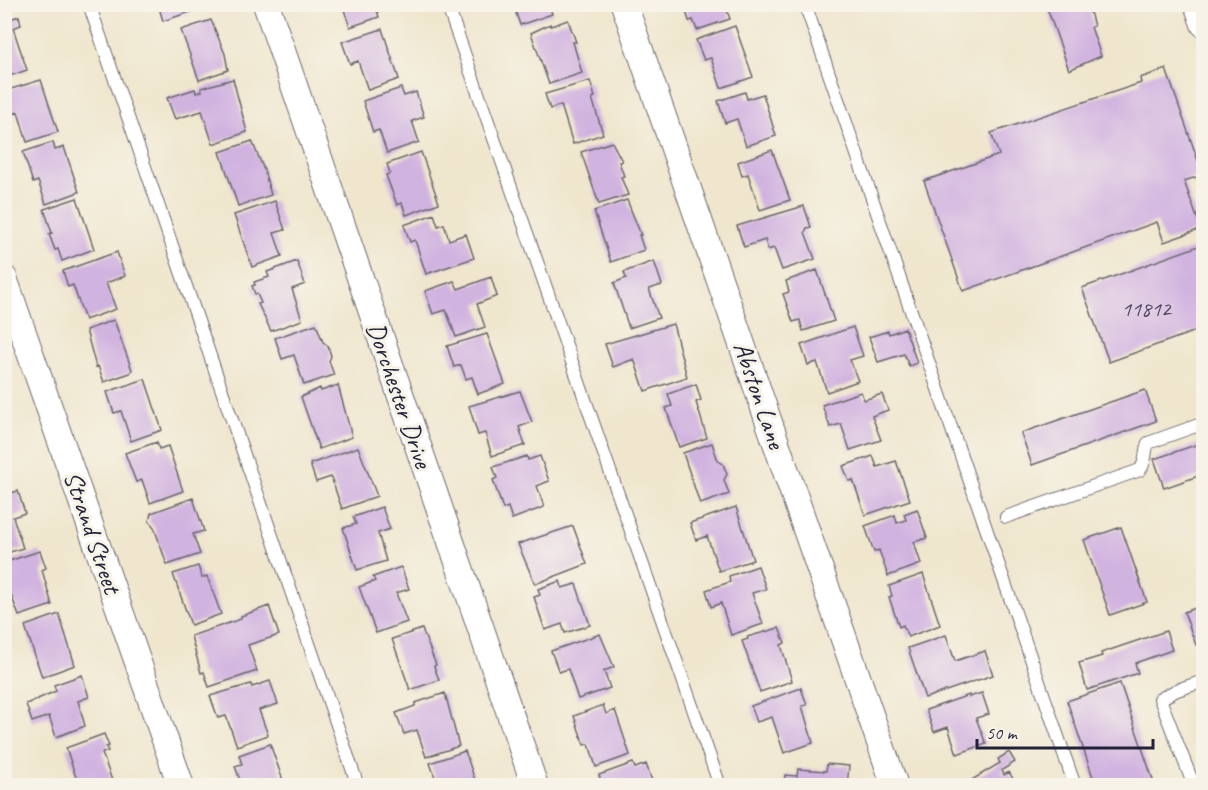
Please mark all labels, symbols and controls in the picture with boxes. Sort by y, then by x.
house number: 11812 [1121,295,1173,323]
street label: Dorchester Drive [359,318,440,474]
street label: Abston Lane [726,337,794,454]
street label: Strand Street [56,467,130,600]
scale bar [977,712,1152,750]
text: 50 m [986,722,1019,744]

